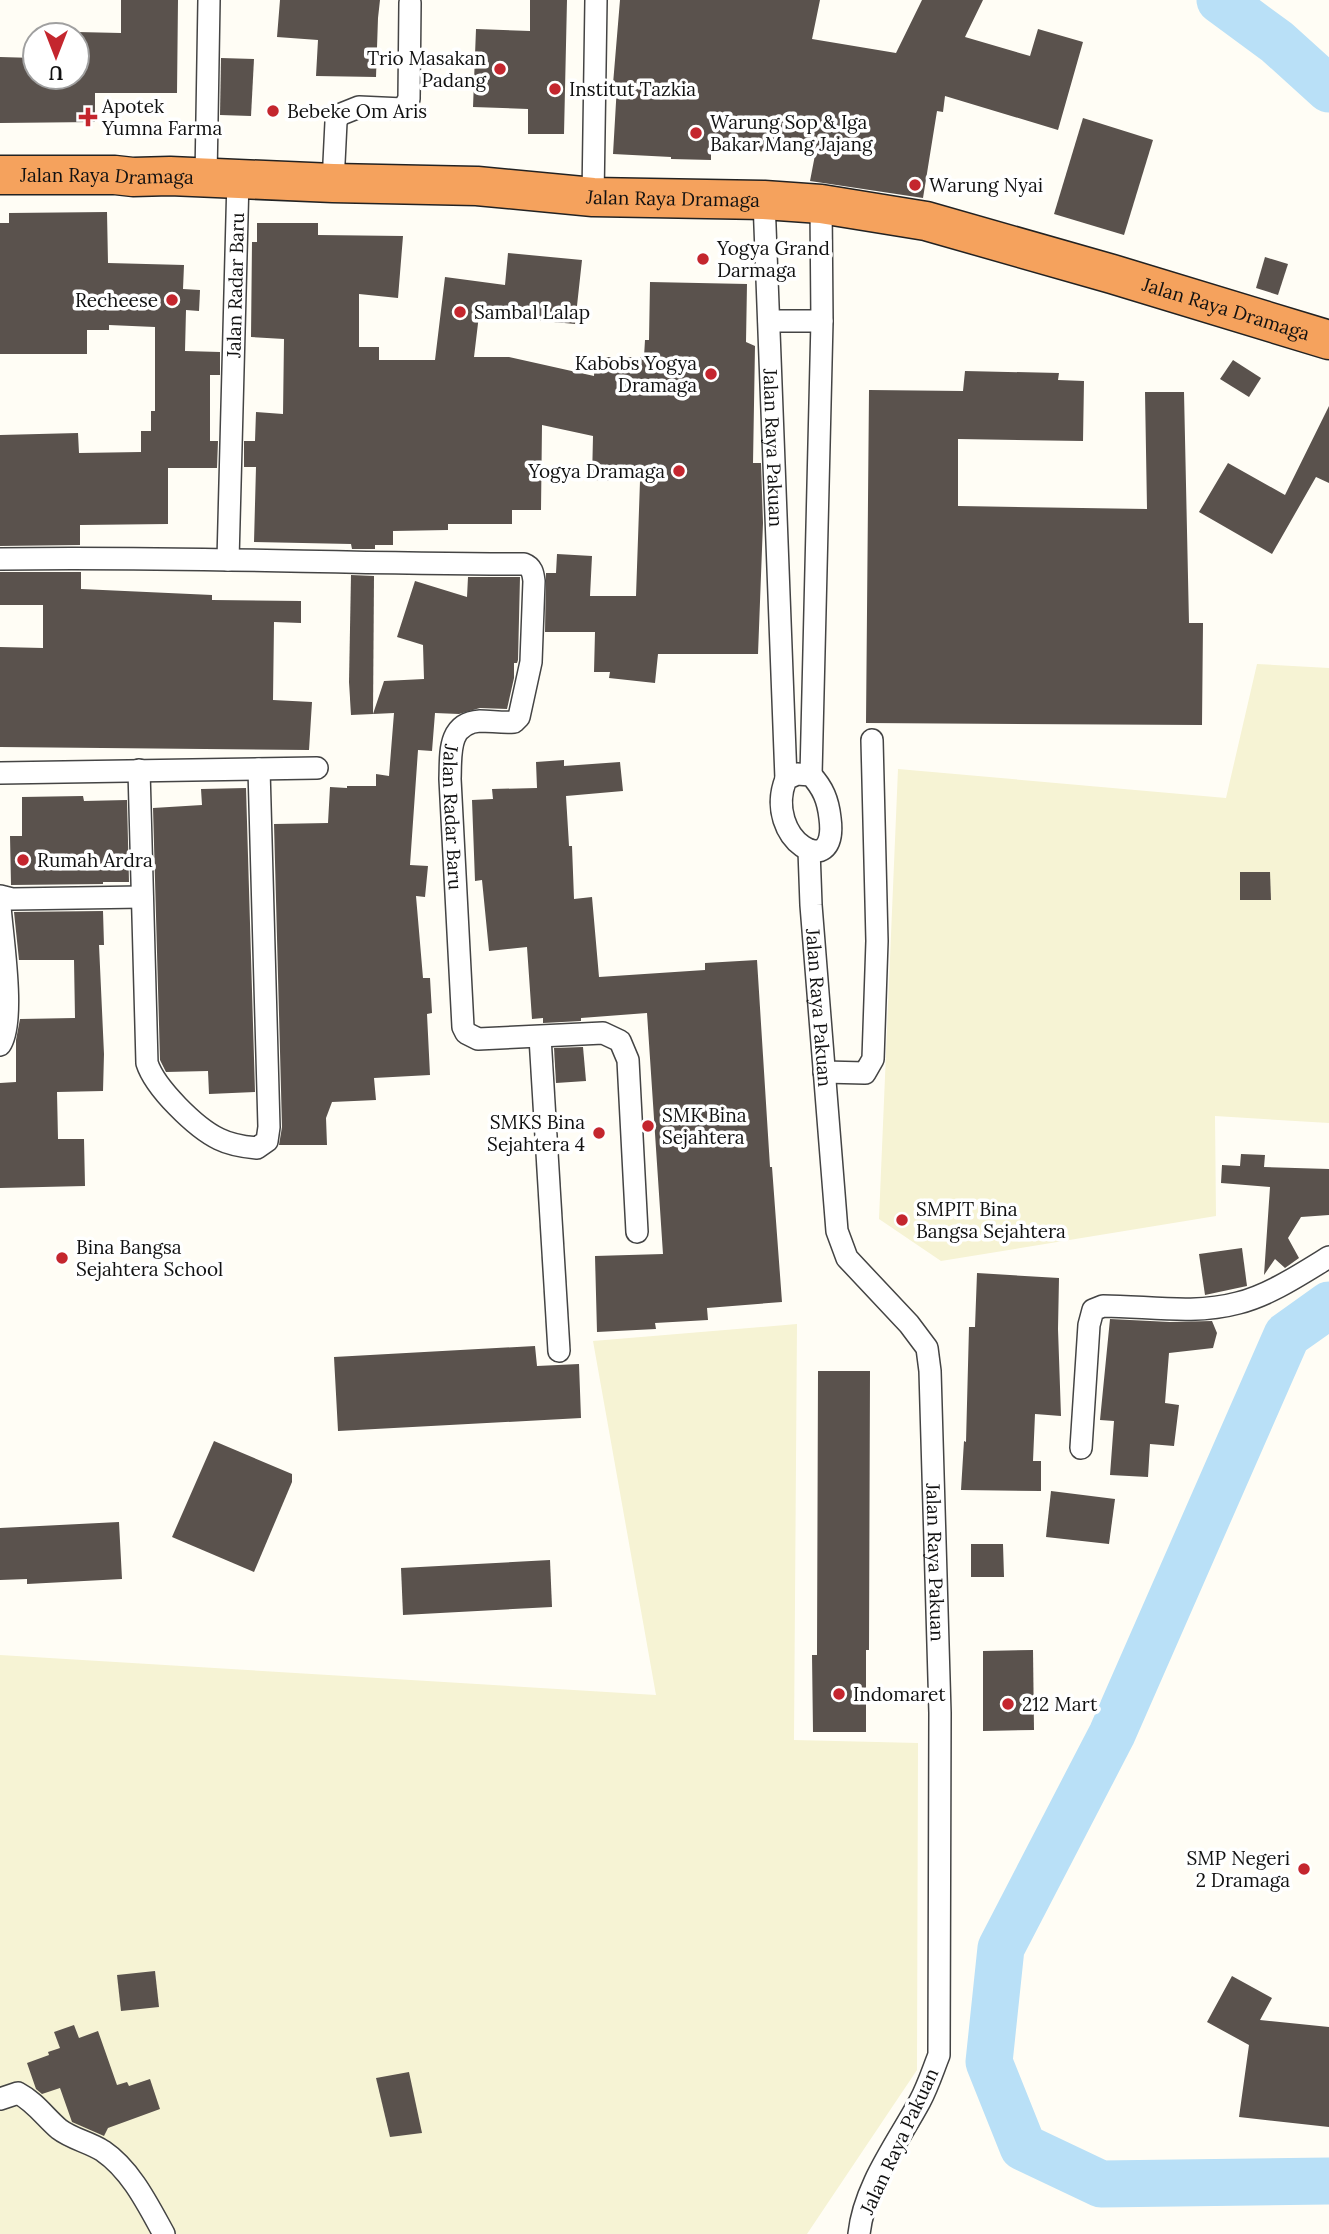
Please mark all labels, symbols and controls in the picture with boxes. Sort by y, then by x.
north arrow [21,21,91,91]
place label: Trio Masakan Padang [367,46,486,92]
text: U [49,61,63,85]
marker: Trio Masakan Padang [492,61,508,77]
place label: Institut Tazkia [569,77,696,101]
marker: Institut Tazkia [547,81,563,97]
place label: Apotek Yumna Farma [101,94,222,140]
place label: Bebeke Om Aris [287,99,427,123]
marker: Bebeke Om Aris [265,103,281,119]
marker: Apotek Yumna Farma [80,109,96,125]
place label: Warung Sop & Iga Bakar Mang Jajang [710,110,873,156]
marker: Warung Sop & Iga Bakar Mang Jajang [688,125,704,141]
street label: Jalan Raya Dramaga [19,163,194,189]
place label: Warung Nyai [929,173,1043,197]
marker: Warung Nyai [907,177,923,193]
street label: Jalan Raya Dramaga [584,184,760,212]
street label: Jalan Radar Baru [221,212,249,359]
place label: Yogya Grand Darmaga [716,236,830,282]
marker: Yogya Grand Darmaga [695,251,711,267]
street label: Jalan Raya Dramaga [1138,272,1313,346]
place label: Recheese [75,288,158,312]
marker: Recheese [164,292,180,308]
place label: Sambal Lalap [474,300,590,324]
marker: Sambal Lalap [452,304,468,320]
place label: Kabobs Yogya Dramaga [575,351,697,397]
marker: Kabobs Yogya Dramaga [703,366,719,382]
street label: Jalan Raya Pakuan [758,367,788,528]
place label: Yogya Dramaga [527,459,665,483]
marker: Yogya Dramaga [671,463,687,479]
street label: Jalan Radar Baru [438,742,468,891]
place label: Rumah Ardra [37,848,153,872]
marker: Rumah Ardra [15,852,31,868]
street label: Jalan Raya Pakuan [801,927,837,1088]
place label: SMK Bina Sejahtera [662,1103,747,1149]
place label: SMKS Bina Sejahtera 4 [487,1110,585,1156]
marker: SMK Bina Sejahtera [640,1118,656,1134]
marker: SMKS Bina Sejahtera 4 [591,1125,607,1141]
place label: SMPIT Bina Bangsa Sejahtera [916,1197,1066,1243]
marker: SMPIT Bina Bangsa Sejahtera [894,1212,910,1228]
place label: Bina Bangsa Sejahtera School [76,1235,223,1281]
marker: Bina Bangsa Sejahtera School [54,1250,70,1266]
street label: Jalan Raya Pakuan [921,1482,950,1642]
place label: Indomaret [853,1682,946,1706]
marker: Indomaret [831,1686,847,1702]
place label: 212 Mart [1022,1692,1098,1716]
marker: 212 Mart [1000,1696,1016,1712]
place label: SMP Negeri 2 Dramaga [1186,1846,1290,1892]
marker: SMP Negeri 2 Dramaga [1296,1861,1312,1877]
street label: Jalan Raya Pakuan [854,2064,943,2219]

